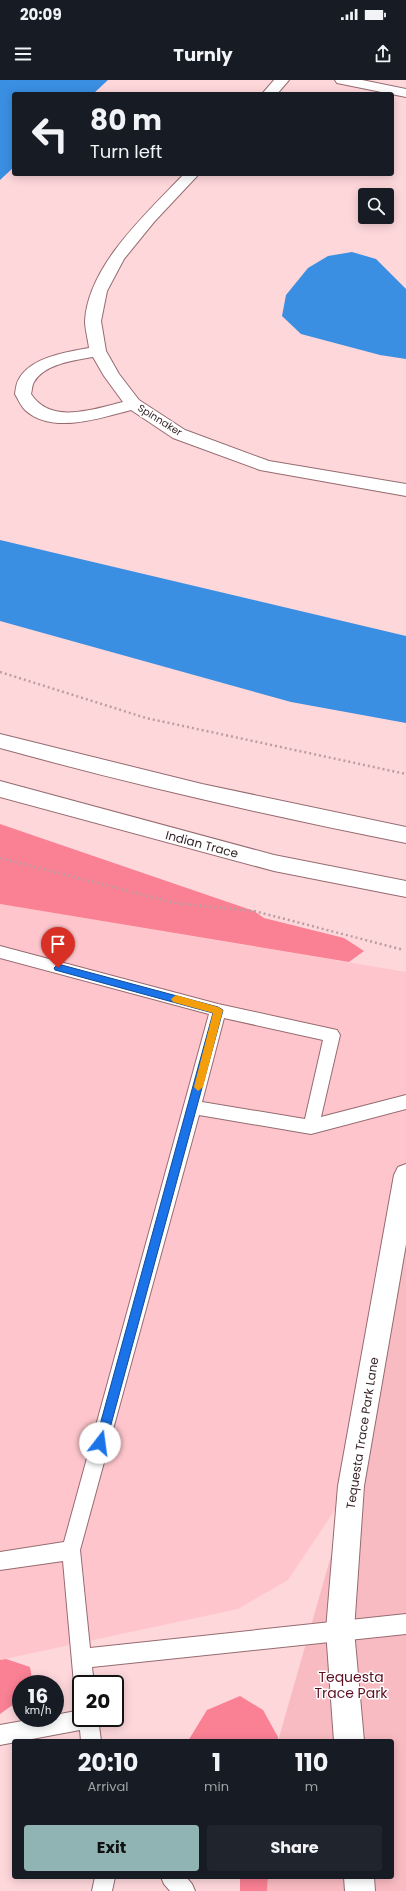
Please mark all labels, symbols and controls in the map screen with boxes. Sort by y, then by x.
text: 20:09 [20,4,62,25]
text: Turnly [173,42,233,67]
icon: menu [12,43,34,65]
icon: share [372,43,394,65]
text: 80 m [90,101,162,140]
icon: left [24,108,76,160]
text: Turn left [90,139,162,164]
map controls [358,188,394,224]
button: search [358,188,394,224]
street label: Spinnaker [135,400,185,440]
street label: Indian Trace [164,826,240,862]
pin [41,927,75,968]
icon: arrive [47,933,69,955]
street label: Tequesta Trace Park Lane [342,1356,382,1510]
position arrow [79,1422,121,1464]
park label: Tequesta Trace Park [314,1667,388,1703]
speed limit sign: 20 [72,1675,124,1727]
text: 16 [28,1682,48,1710]
text: km/h [25,1703,51,1718]
text: 20:10 [78,1746,138,1779]
text: 1 [212,1746,221,1779]
text: 110 [295,1746,328,1779]
text: Arrival [88,1777,129,1796]
text: min [204,1777,229,1796]
text: m [305,1777,318,1796]
button: Exit [24,1825,199,1871]
button: Share [207,1825,382,1871]

